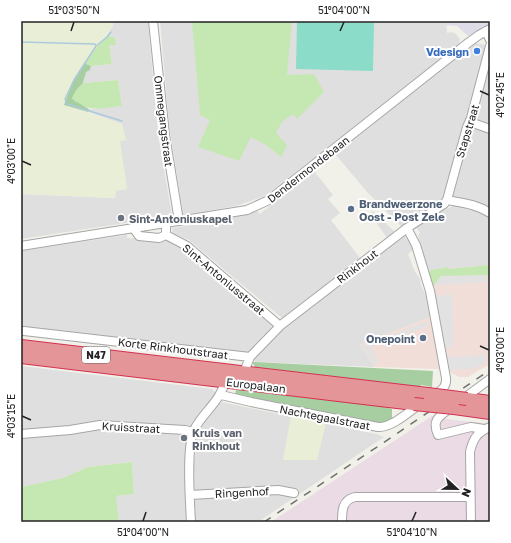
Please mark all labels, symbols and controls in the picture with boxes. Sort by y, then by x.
text: 51°03'50"N [48,4,100,16]
text: 51°04'00"N [318,4,370,16]
place label: Vdesign [426,45,469,58]
marker: Vdesign [472,46,482,56]
text: 4°02'45"E [494,72,506,118]
street label: Ommegangstraat [152,75,176,167]
street label: Stapstraat [453,103,481,159]
street label: Dendermondebaan [264,133,352,205]
text: 4°03'00"E [5,138,17,184]
place label: Brandweerzone Oost - Post Zele [359,197,445,223]
marker: Brandweerzone Oost - Post Zele [346,204,356,214]
place label: Sint-Antoniuskapel [129,212,232,225]
marker: Sint-Antoniuskapel [116,213,126,223]
street label: Sint-Antoniusstraat [180,241,268,317]
street label: Rinkhout [334,246,380,286]
text: 4°03'00"E [494,327,506,373]
place label: Onepoint [366,332,416,345]
marker: Onepoint [418,333,428,343]
street label: Korte Rinkhoutstraat [117,335,229,361]
road number: N47 [82,347,110,363]
street label: Europalaan [226,375,286,395]
text: 4°03'15"E [5,394,17,438]
street label: Nachtegaalstraat [279,402,371,432]
street label: Kruisstraat [101,419,161,435]
place label: Kruis van Rinkhout [192,426,242,452]
marker: Kruis van Rinkhout [179,433,189,443]
north arrow [437,469,477,509]
street label: Ringenhof [215,484,269,500]
text: N [459,487,474,499]
text: 51°04'00"N [117,526,169,538]
text: 51°04'10"N [387,526,437,538]

